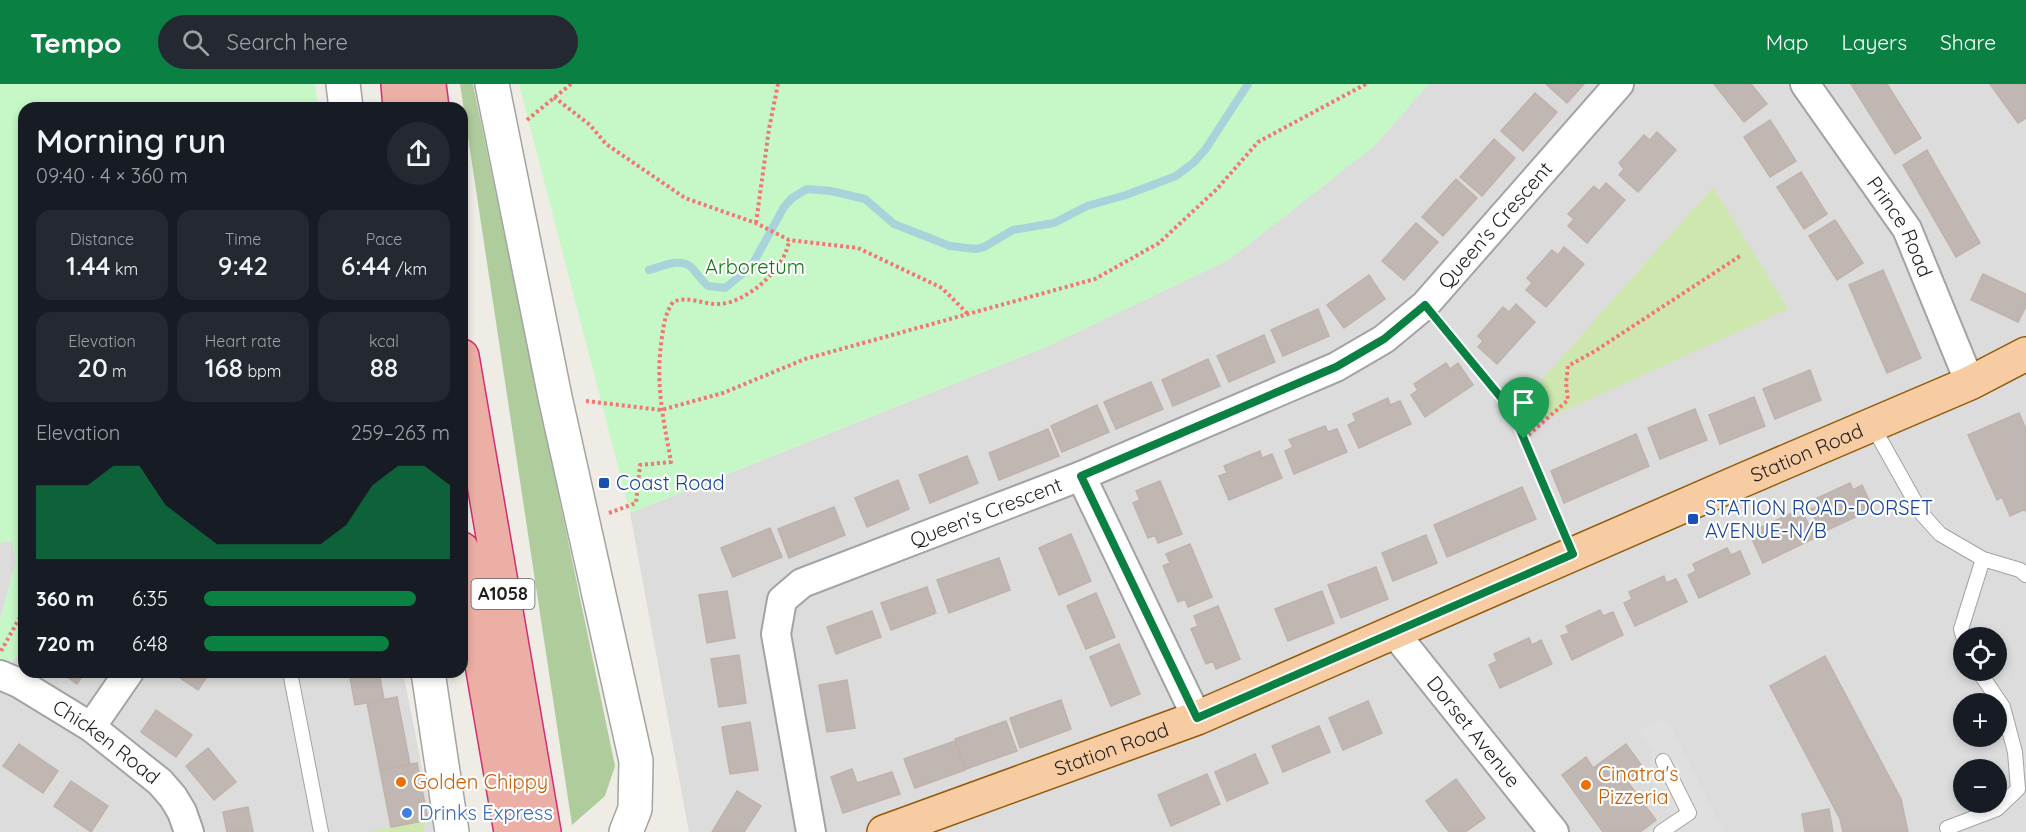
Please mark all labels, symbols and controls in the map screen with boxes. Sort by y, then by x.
search box [158,15,578,69]
text: Tempo [30,25,122,60]
icon: search [179,26,212,59]
text: Search here [227,28,348,56]
text: Map [1766,29,1809,55]
text: Layers [1842,29,1907,55]
text: Share [1940,29,1996,55]
text: Morning run [36,120,226,161]
button: share [387,122,450,185]
street label: Queen's Crescent [1432,156,1557,294]
text: 09:40 · 4 × 360 m [36,163,188,188]
street label: Prince Road [1862,171,1938,281]
text: Distance [70,229,134,249]
text: Time [225,229,261,249]
text: Pace [366,229,402,249]
text: 1.44 [66,249,111,282]
text: 9:42 [218,249,268,282]
text: 6:44 [341,249,391,282]
park label: Arboretum [705,254,805,279]
text: km [111,259,138,279]
text: /km [391,259,427,279]
text: Elevation [68,331,136,351]
text: Heart rate [205,331,281,351]
text: kcal [369,331,399,351]
text: 20 [77,351,108,384]
text: 168 [205,351,243,384]
text: 88 [370,351,398,384]
text: m [108,361,127,381]
text: bpm [243,361,281,381]
pin [1498,377,1549,439]
icon: arrive [1507,386,1540,419]
street label: Station Road [1746,417,1867,487]
text: Elevation [36,420,120,445]
text: 259–263 m [351,420,450,445]
place label: Coast Road [616,470,725,495]
street label: Queen's Crescent [906,471,1066,552]
marker: Coast Road [597,476,611,490]
place label: STATION ROAD-DORSET AVENUE-N/B [1705,495,1933,543]
marker: STATION ROAD-DORSET AVENUE-N/B [1686,512,1700,526]
road number: A1058 [472,579,534,609]
text: 360 m [36,586,94,611]
text: 6:35 [132,586,168,611]
map controls [1953,627,2007,813]
button: locate [1953,627,2007,681]
text: 720 m [36,631,95,656]
text: 6:48 [132,631,168,656]
street label: Dorset Avenue [1422,671,1526,792]
button: + [1953,693,2007,747]
street label: Chicken Road [48,694,165,789]
street label: Station Road [1051,716,1172,781]
button: − [1953,759,2007,813]
place label: Cinatra's Pizzeria [1598,761,1679,809]
place label: Golden Chippy [413,769,548,794]
marker: Golden Chippy [394,775,408,789]
marker: Cinatra's Pizzeria [1579,778,1593,792]
place label: Drinks Express [419,800,553,825]
marker: Drinks Express [400,806,414,820]

